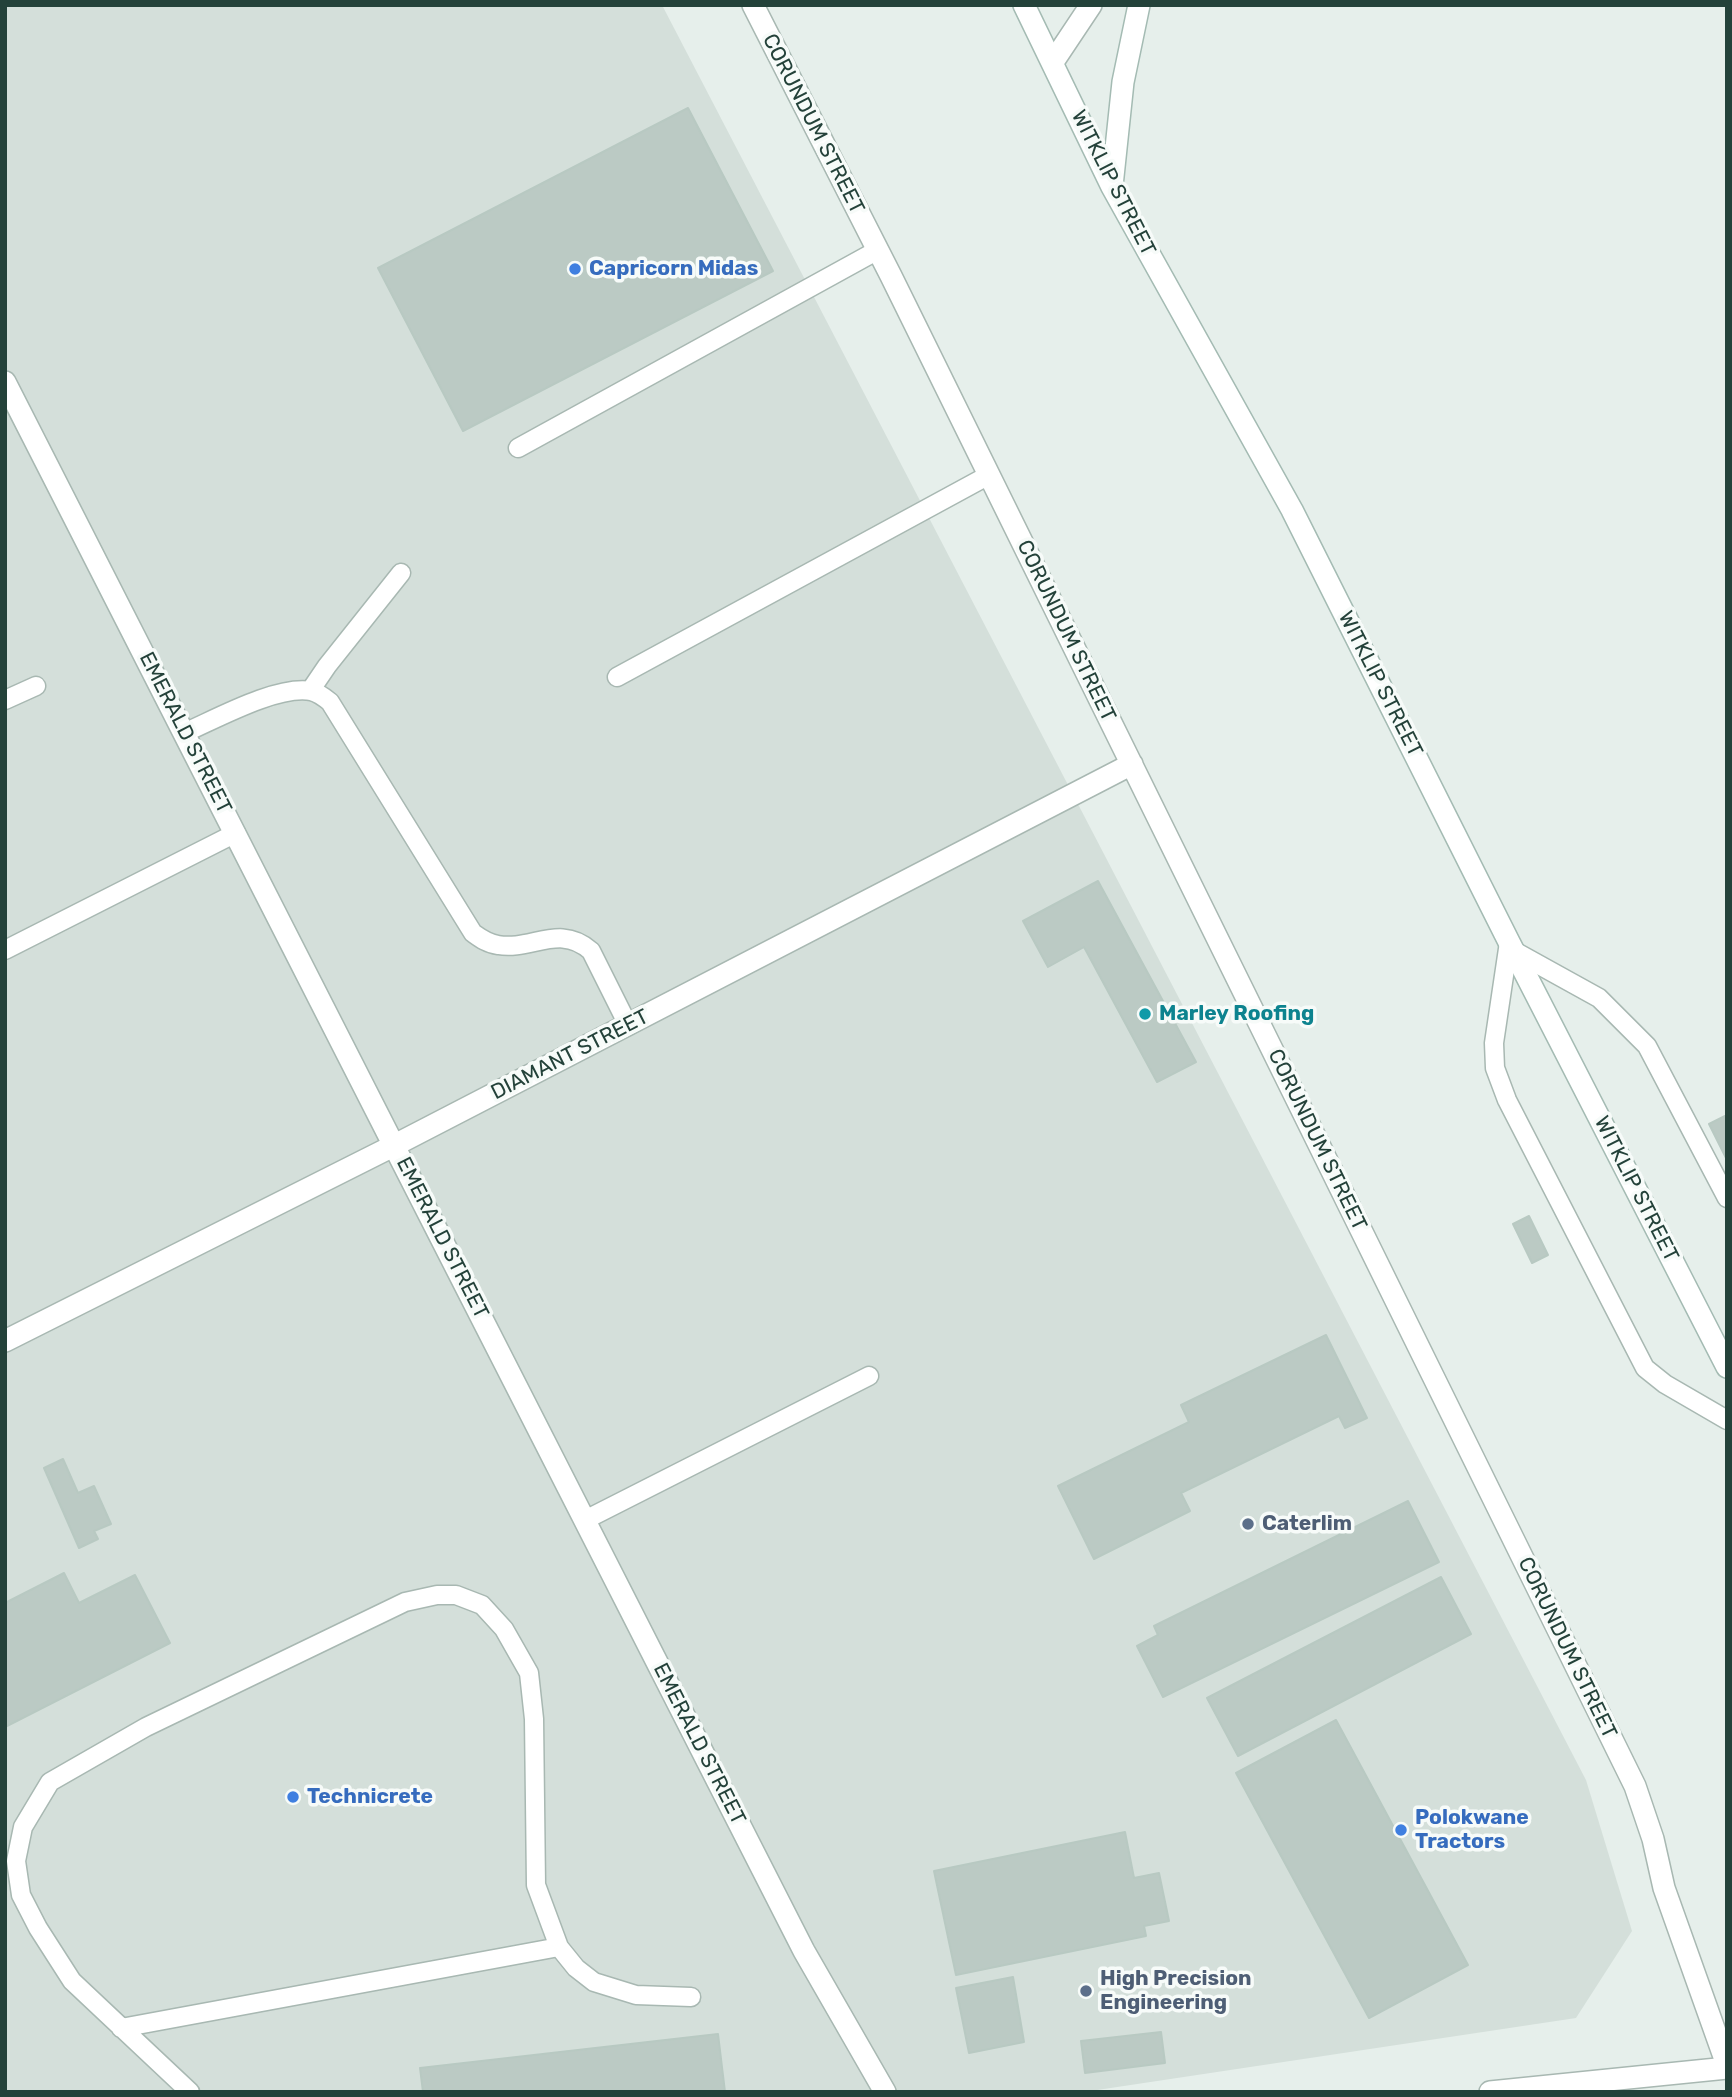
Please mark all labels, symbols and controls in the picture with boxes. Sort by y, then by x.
street label: CORUNDUM STREET [757,30,869,218]
street label: WITKLIP STREET [1065,106,1161,260]
place label: Capricorn Midas [589,256,758,282]
marker: Capricorn Midas [567,261,583,277]
street label: CORUNDUM STREET [1011,536,1121,726]
street label: WITKLIP STREET [1332,607,1428,761]
street label: EMERALD STREET [133,648,237,818]
place label: Marley Roofing [1159,1001,1314,1027]
street label: DIAMANT STREET [487,1004,653,1106]
marker: Marley Roofing [1137,1006,1153,1022]
street label: CORUNDUM STREET [1262,1045,1372,1235]
street label: WITKLIP STREET [1588,1112,1684,1266]
street label: EMERALD STREET [390,1153,494,1323]
place label: Caterlim [1262,1511,1352,1537]
marker: Caterlim [1240,1516,1256,1532]
street label: CORUNDUM STREET [1512,1553,1622,1743]
street label: EMERALD STREET [647,1659,751,1829]
place label: Technicrete [307,1784,433,1810]
marker: Technicrete [285,1789,301,1805]
place label: Polokwane Tractors [1415,1805,1529,1855]
marker: Polokwane Tractors [1393,1822,1409,1838]
place label: High Precision Engineering [1100,1966,1252,2016]
marker: High Precision Engineering [1078,1983,1094,1999]

